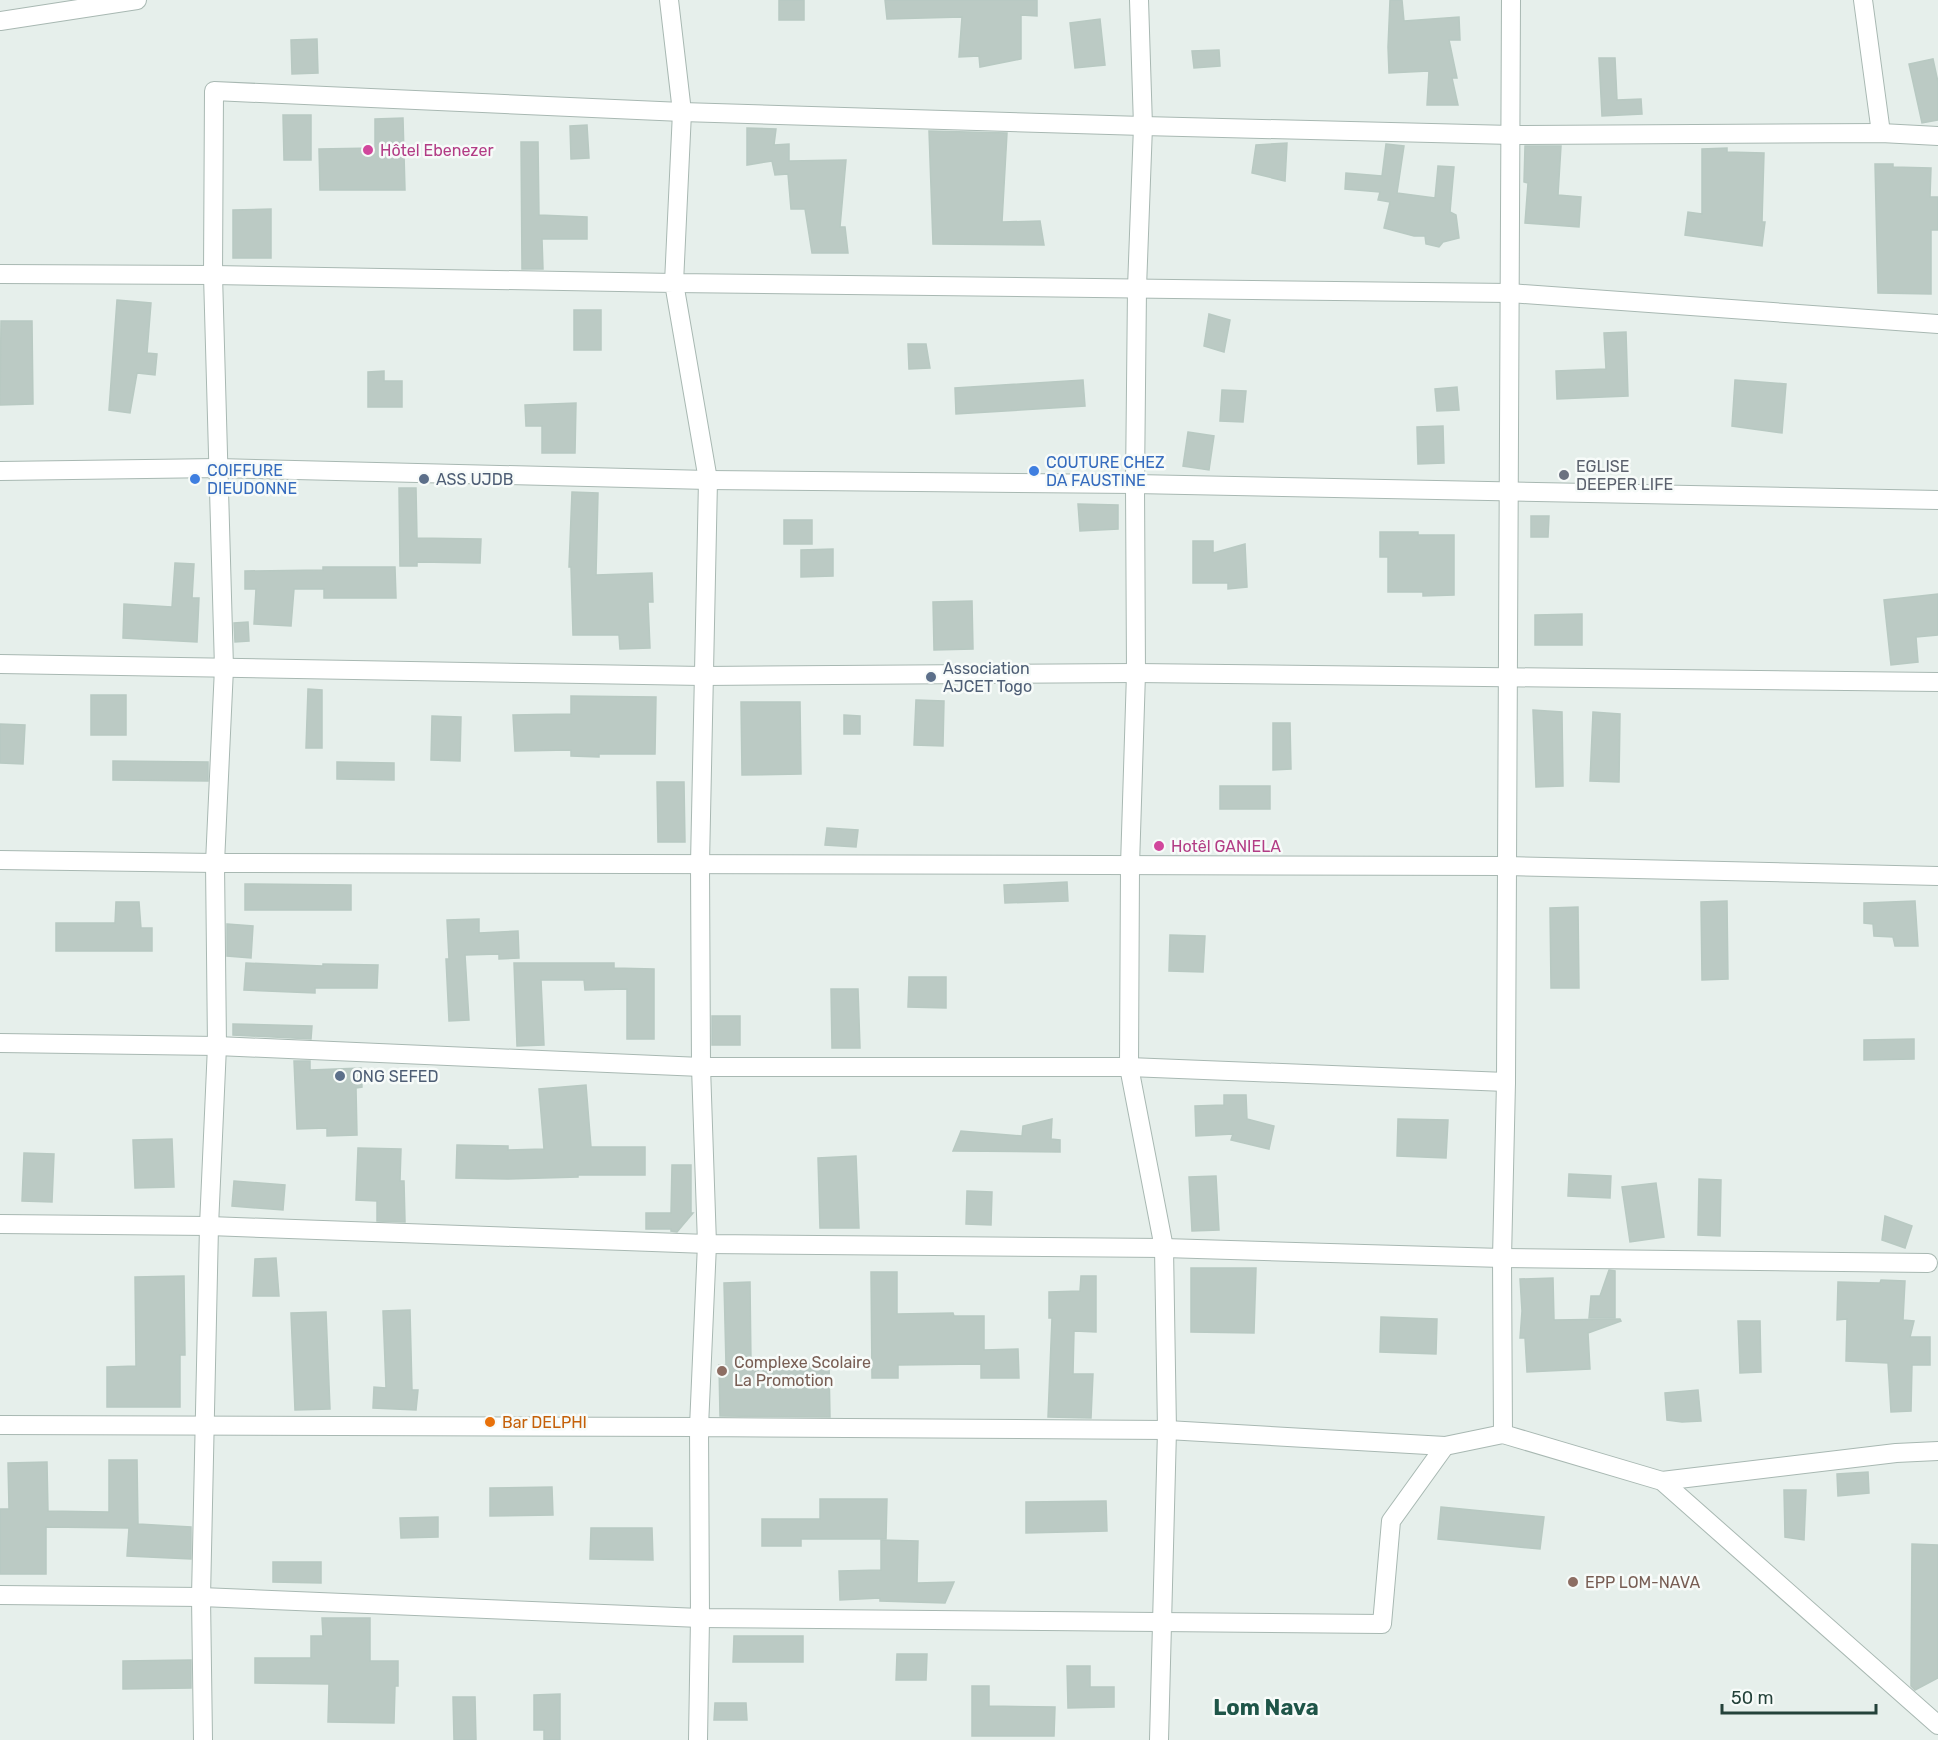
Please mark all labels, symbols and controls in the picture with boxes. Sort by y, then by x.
place label: Hôtel Ebenezer [380,141,493,160]
marker: Hôtel Ebenezer [361,143,375,157]
place label: COUTURE CHEZ DA FAUSTINE [1046,453,1165,490]
place label: EGLISE DEEPER LIFE [1576,457,1673,494]
place label: COIFFURE DIEUDONNE [207,461,297,498]
marker: COUTURE CHEZ DA FAUSTINE [1027,464,1041,478]
marker: EGLISE DEEPER LIFE [1557,468,1571,482]
place label: ASS UJDB [436,470,513,489]
marker: COIFFURE DIEUDONNE [188,472,202,486]
marker: ASS UJDB [417,472,431,486]
place label: Association AJCET Togo [943,659,1032,696]
marker: Association AJCET Togo [924,670,938,684]
place label: Hotêl GANIELA [1171,837,1281,856]
marker: Hotêl GANIELA [1152,839,1166,853]
place label: ONG SEFED [352,1067,438,1086]
marker: ONG SEFED [333,1069,347,1083]
place label: Complexe Scolaire La Promotion [734,1353,871,1390]
marker: Complexe Scolaire La Promotion [715,1364,729,1378]
place label: Bar DELPHI [502,1413,587,1432]
marker: Bar DELPHI [483,1415,497,1429]
place label: EPP LOM-NAVA [1585,1573,1700,1592]
marker: EPP LOM-NAVA [1566,1575,1580,1589]
scale bar [1722,1677,1876,1715]
text: 50 m [1731,1687,1774,1709]
district label: Lom Nava [1213,1694,1319,1721]

